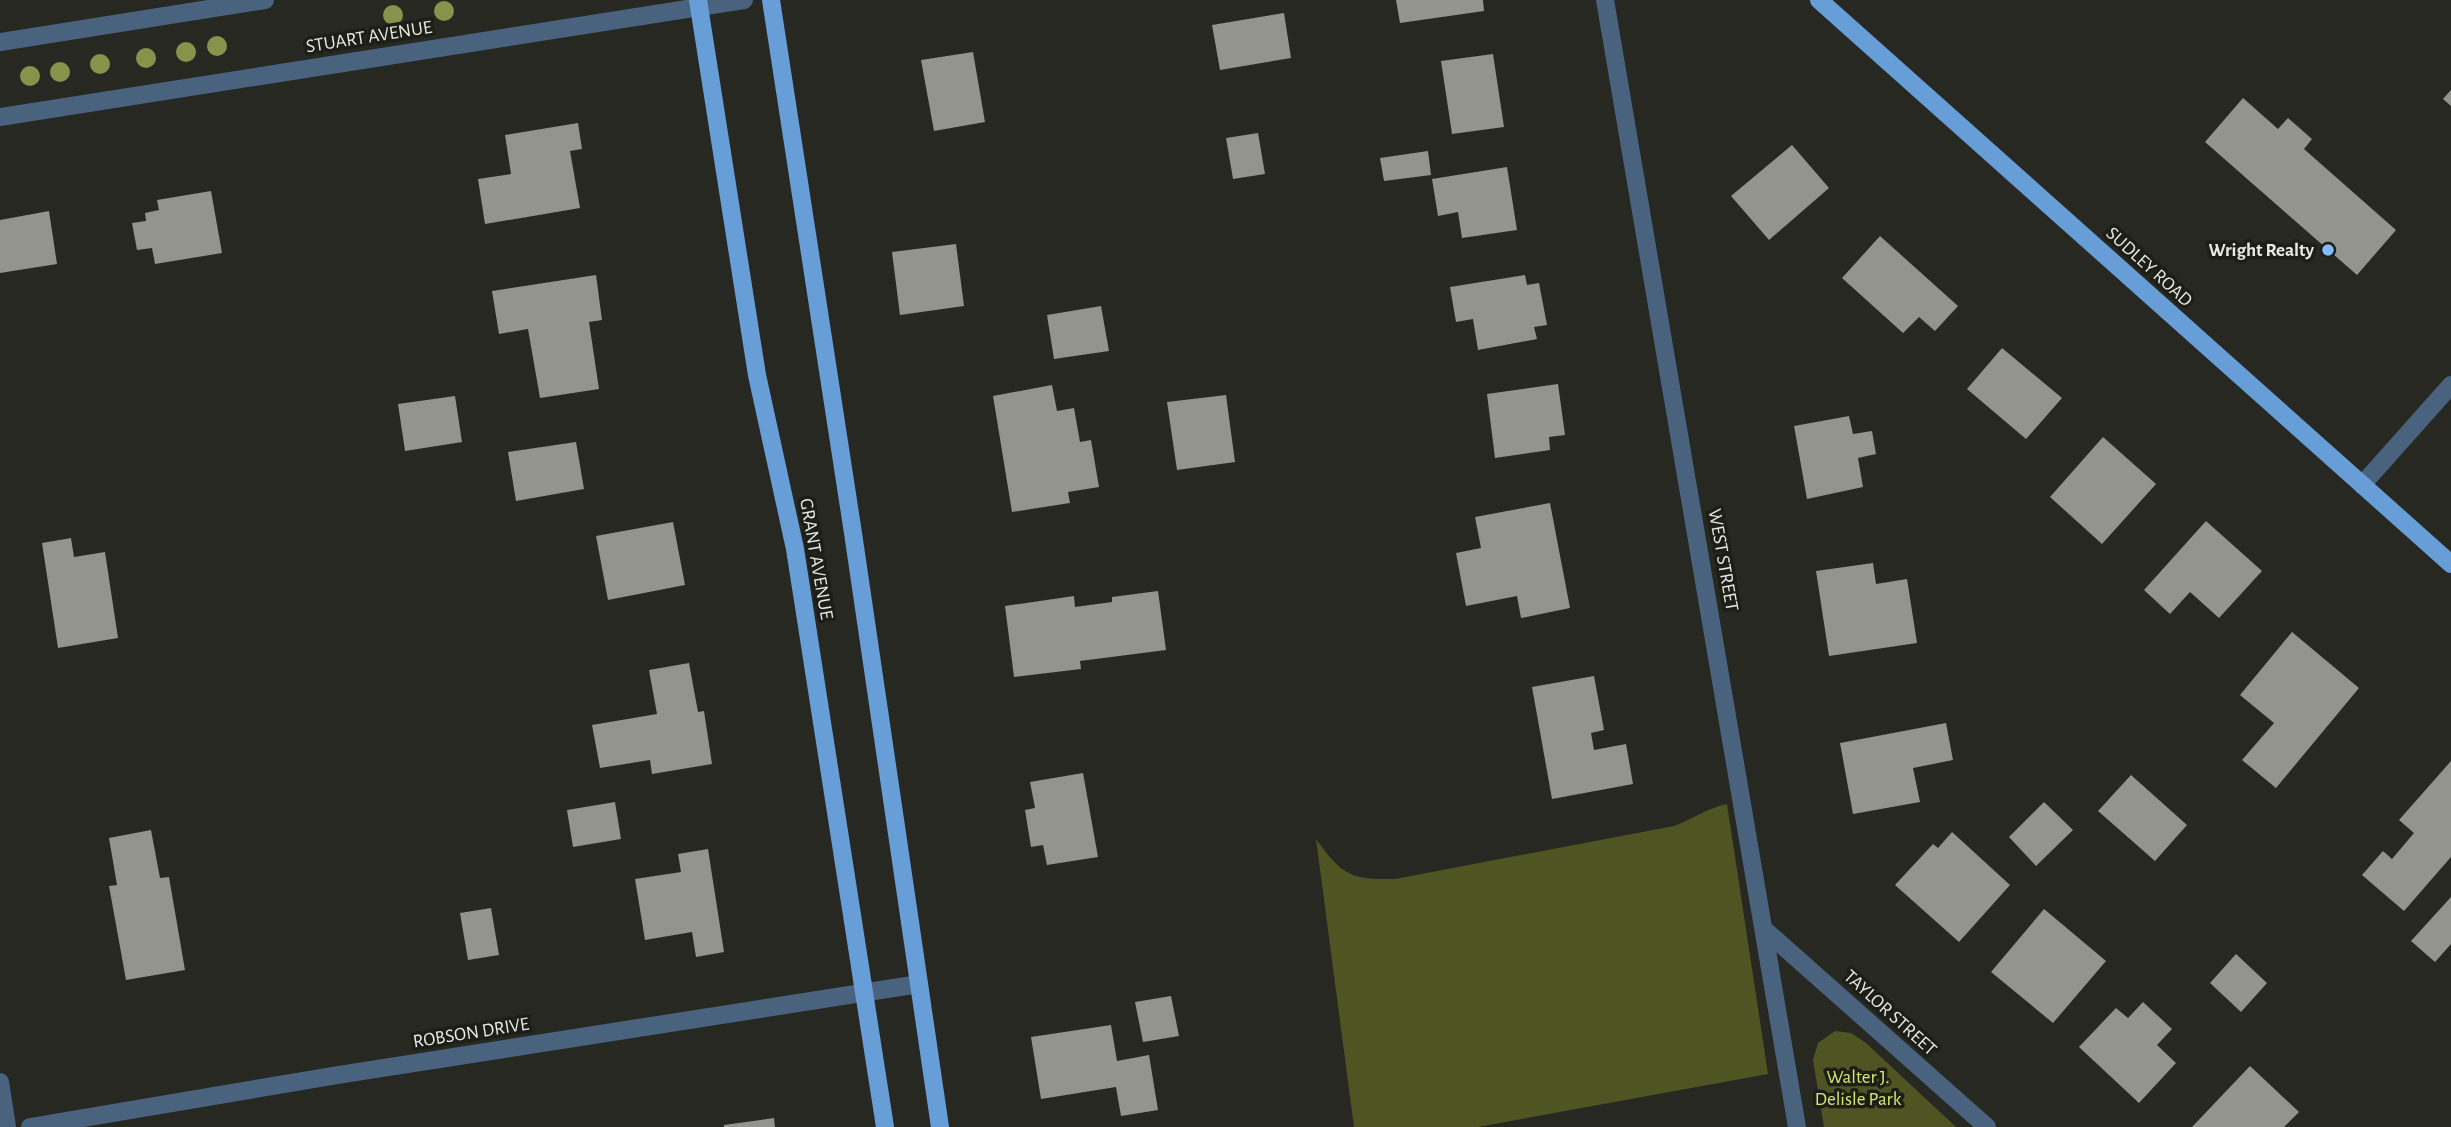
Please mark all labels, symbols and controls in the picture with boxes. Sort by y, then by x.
street label: STUART AVENUE [305,18,433,56]
street label: SUDLEY ROAD [2102,224,2196,310]
place label: Wright Realty [2209,241,2315,260]
marker: Wright Realty [2320,242,2336,258]
street label: GRANT AVENUE [796,497,836,621]
street label: WEST STREET [1705,507,1741,613]
street label: TAYLOR STREET [1840,967,1940,1059]
street label: ROBSON DRIVE [412,1014,530,1052]
park label: Walter J. Delisle Park [1815,1068,1902,1109]

